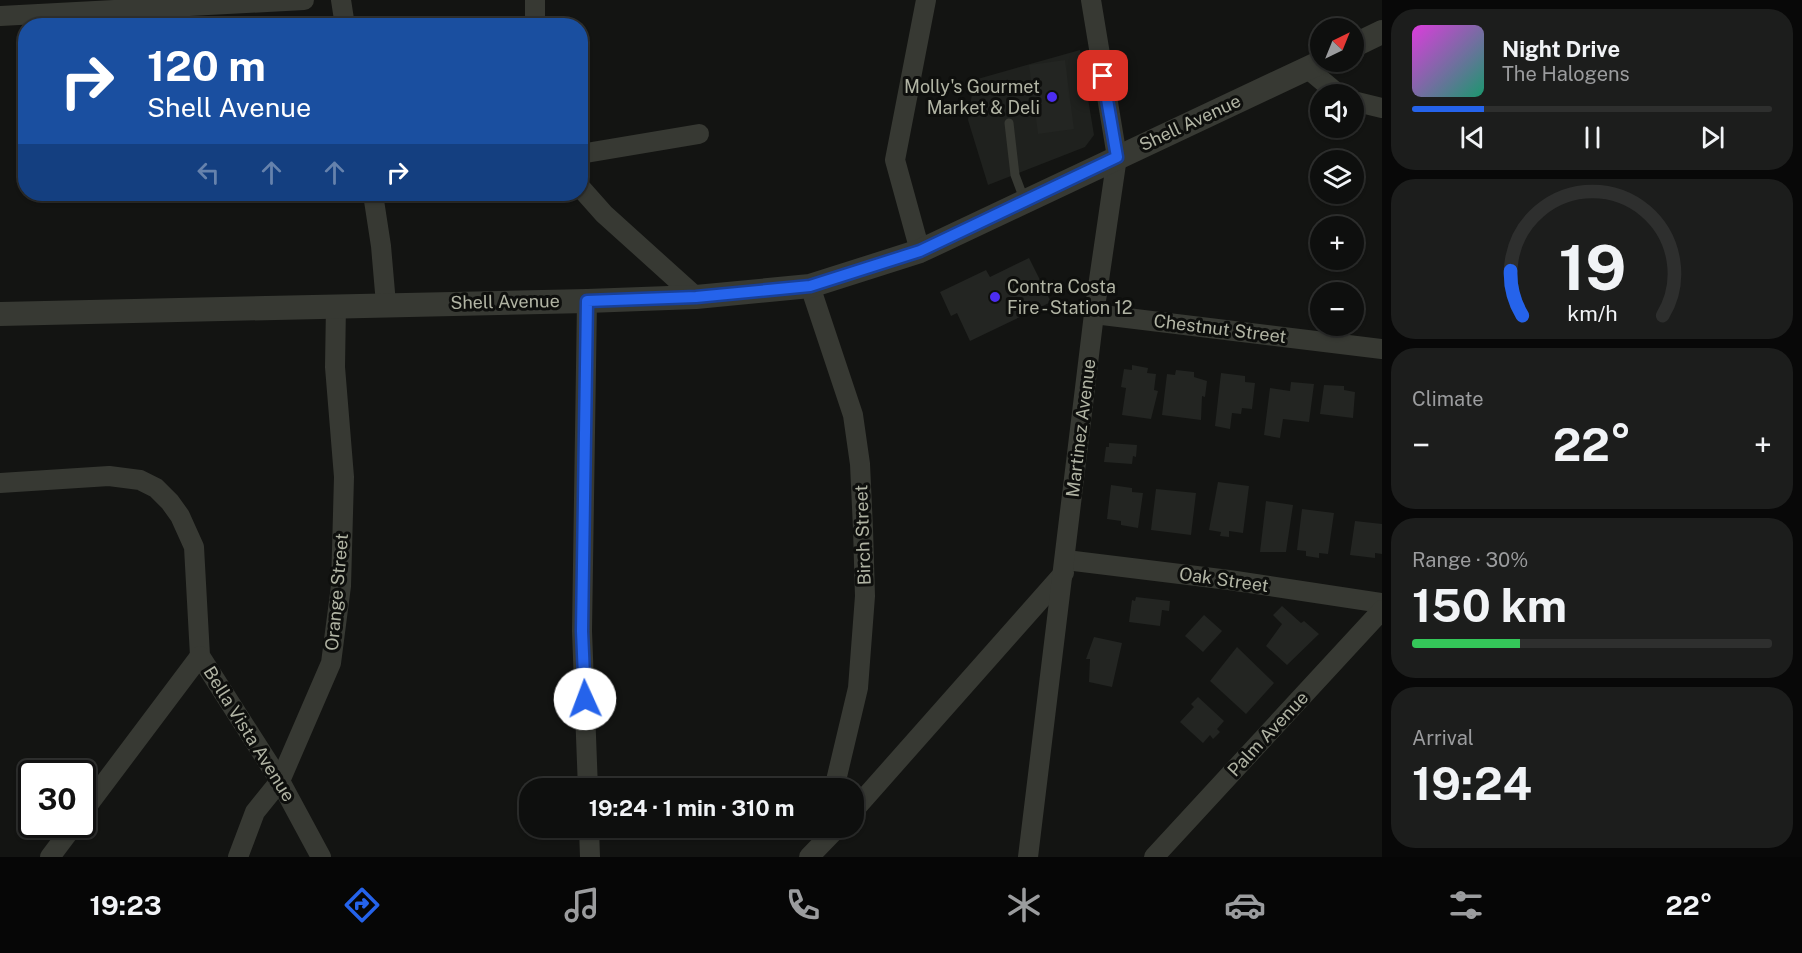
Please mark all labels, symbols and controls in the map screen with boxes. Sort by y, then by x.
north arrow [1310,18,1364,72]
map controls [1310,18,1364,336]
text: Night Drive [1502,36,1620,62]
text: 120 m [147,41,266,90]
icon: right [48,42,126,120]
pin [1077,50,1128,101]
icon: arrive [1086,59,1119,92]
text: The Halogens [1502,62,1630,86]
place label: Molly's Gourmet Market & Deli [904,76,1040,118]
button: sound [1310,84,1364,138]
marker: Molly's Gourmet Market & Deli [1045,90,1059,104]
street label: Shell Avenue [1136,90,1244,155]
text: Shell Avenue [147,91,311,123]
icon: previous [1456,121,1489,154]
icon: pause [1576,121,1609,154]
icon: next [1696,121,1729,154]
button: layers [1310,150,1364,204]
icon: left [192,156,225,189]
icon: ahead [255,156,288,189]
icon: ahead [318,156,351,189]
icon: right [381,156,414,189]
button: + [1310,216,1364,270]
text: 19 [1558,231,1626,304]
place label: Contra Costa Fire - Station 12 [1007,276,1132,318]
button: − [1310,282,1364,336]
street label: Shell Avenue [450,290,560,313]
marker: Contra Costa Fire - Station 12 [988,290,1002,304]
text: km/h [1567,301,1617,326]
street label: Chestnut Street [1152,310,1288,347]
street label: Martinez Avenue [1062,357,1099,498]
text: Climate [1412,387,1484,411]
text: 22° [1553,418,1631,471]
text: − [1412,426,1430,464]
text: + [1754,426,1772,464]
street label: Birch Street [850,484,875,586]
street label: Orange Street [321,532,352,652]
text: Range · 30% [1412,548,1528,572]
street label: Oak Street [1178,563,1270,596]
text: 150 km [1412,579,1567,632]
street label: Bella Vista Avenue [199,662,299,805]
position arrow [553,667,617,731]
street label: Palm Avenue [1223,687,1312,780]
text: Arrival [1412,726,1474,750]
text: 19:24 [1412,757,1532,810]
speed limit sign: 30 [18,760,96,838]
text: 19:24 · 1 min · 310 m [589,795,794,821]
icon: directions [341,884,383,926]
icon: music [561,884,603,926]
icon: phone [782,884,824,926]
icon: climate [1003,884,1045,926]
icon: car [1224,884,1266,926]
icon: filters [1445,884,1487,926]
text: 19:23 [89,889,162,921]
text: 22° [1665,889,1713,921]

